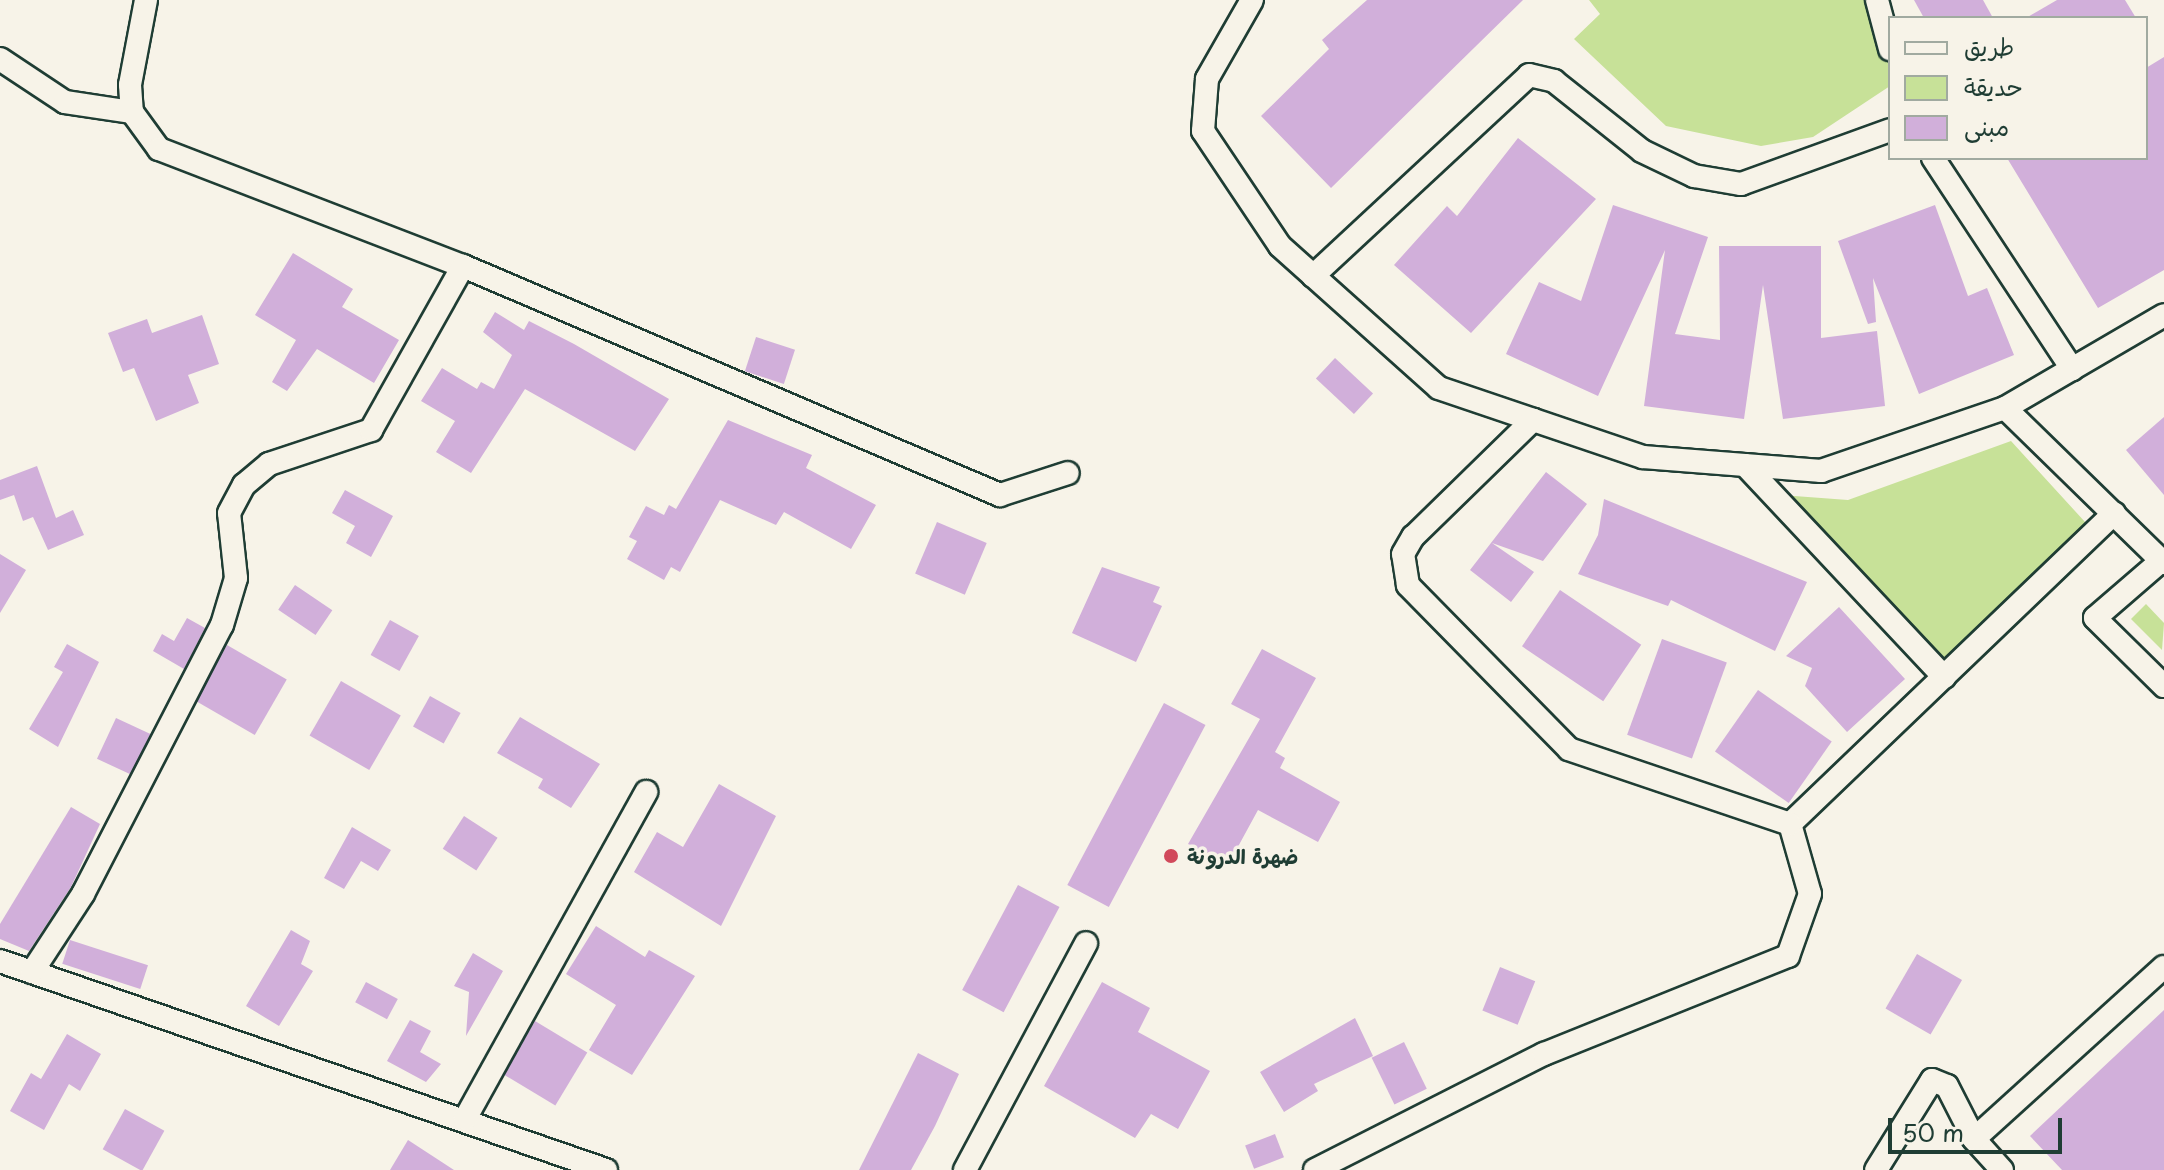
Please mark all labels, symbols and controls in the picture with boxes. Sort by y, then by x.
legend [1888,16,2148,160]
text: طريق [1964,28,2014,64]
text: حديقة [1964,68,2023,104]
text: مبنى [1964,108,2009,144]
place label: ضهرة الدرونة [1187,844,1298,868]
marker: ضهرة الدرونة [1162,847,1180,865]
scale bar [1892,1102,2066,1152]
text: 50 m [1902,1114,1964,1150]

